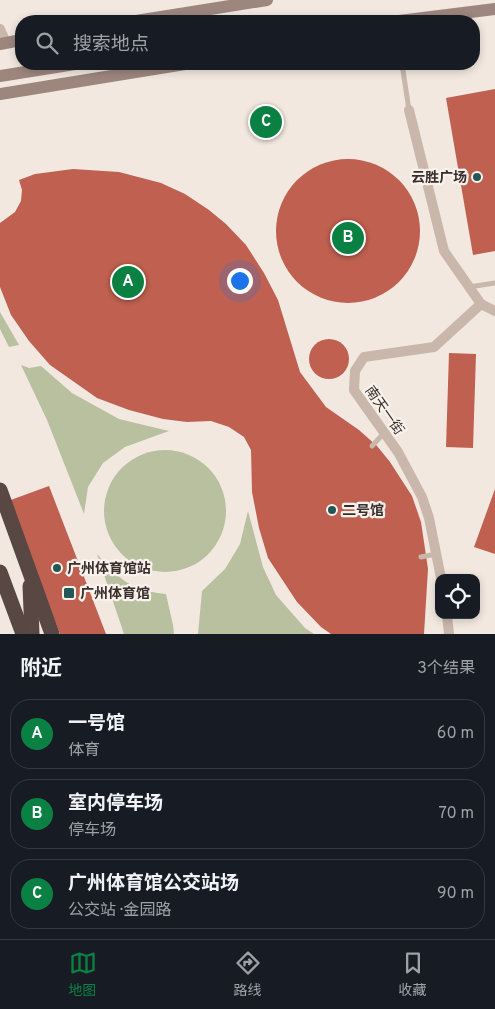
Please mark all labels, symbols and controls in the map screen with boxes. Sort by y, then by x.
search box [15,15,480,70]
icon: search [33,29,61,57]
text: 搜索地点 [73,33,149,57]
pin: C [250,103,282,141]
place label: 云胜广场 [411,169,467,187]
marker: 云胜广场 [471,171,483,183]
pin: B [332,219,364,257]
pin: A [112,263,144,301]
your location [227,268,253,294]
street label: 南天一街 [361,383,407,439]
place label: 二号馆 [342,503,384,520]
marker: 二号馆 [326,504,338,516]
place label: 广州体育馆站 [67,560,151,578]
marker: 广州体育馆站 [51,562,63,574]
map controls [435,574,480,619]
button: locate [435,574,480,619]
place label: 广州体育馆 [80,585,150,603]
marker: 广州体育馆 [62,586,76,600]
text: 附近 [20,656,62,683]
text: 3个结果 [417,659,475,679]
text: 一号馆 [68,712,125,736]
text: A [31,724,43,744]
text: 60 m [437,724,474,744]
text: 体育 [68,741,100,761]
text: 室内停车场 [68,792,163,816]
text: B [31,804,43,824]
text: 70 m [439,804,474,824]
text: 停车场 [68,821,116,841]
text: 广州体育馆公交站场 [68,872,239,896]
text: C [32,884,42,904]
text: 90 m [437,884,474,904]
text: 公交站 · 金园路 [68,901,172,921]
tab: 地图 [69,949,97,1000]
tab: 路线 [234,949,262,1000]
tab: 收藏 [399,949,427,1000]

